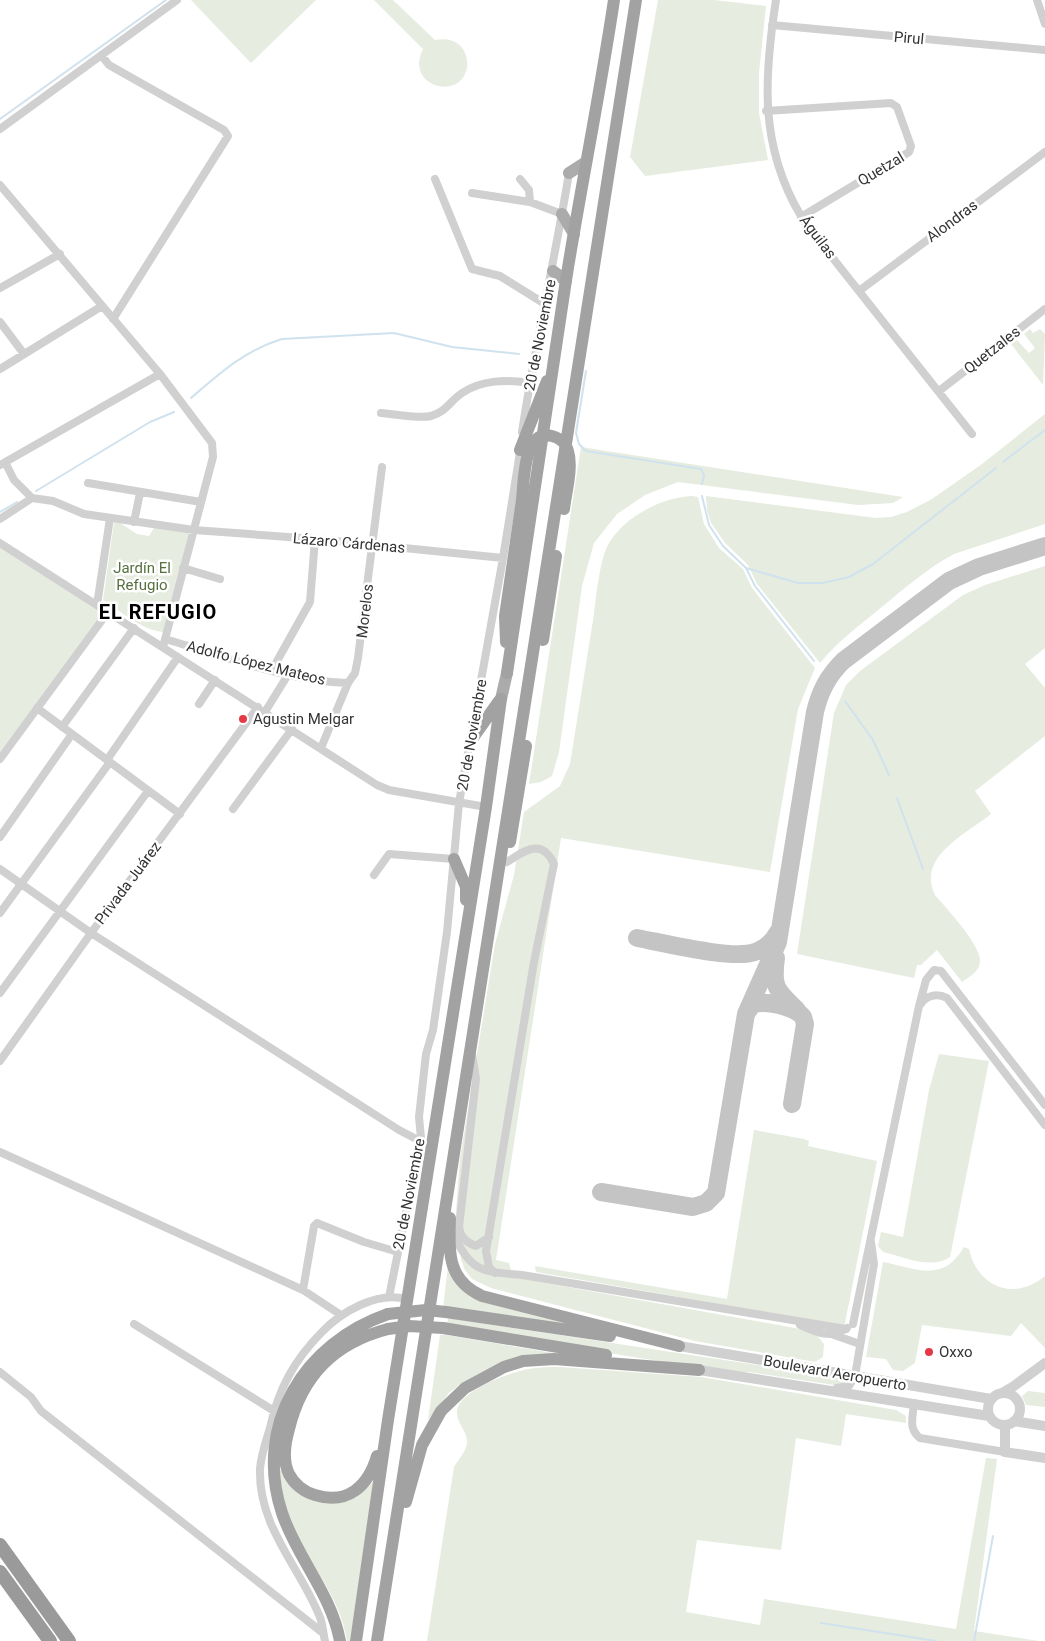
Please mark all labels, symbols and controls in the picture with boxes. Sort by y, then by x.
street label: Pirul [893,28,925,48]
street label: Quetzal [855,148,907,190]
street label: Alondras [923,196,981,246]
street label: Águilas [796,212,840,262]
street label: 20 de Noviembre [520,278,560,392]
street label: Quetzales [960,322,1024,378]
street label: Lázaro Cárdenas [292,529,406,557]
park label: Jardín El Refugio [113,559,171,594]
street label: Morelos [353,583,377,639]
district label: EL REFUGIO [99,600,217,624]
street label: Adolfo López Mateos [185,637,327,689]
street label: 20 de Noviembre [453,678,491,792]
place label: Agustin Melgar [253,710,354,728]
marker: Agustin Melgar [237,713,249,725]
street label: Privada Juárez [91,838,165,928]
street label: 20 de Noviembre [389,1137,429,1251]
place label: Oxxo [939,1343,973,1361]
marker: Oxxo [923,1346,935,1358]
street label: Boulevard Aeropuerto [762,1352,908,1394]

